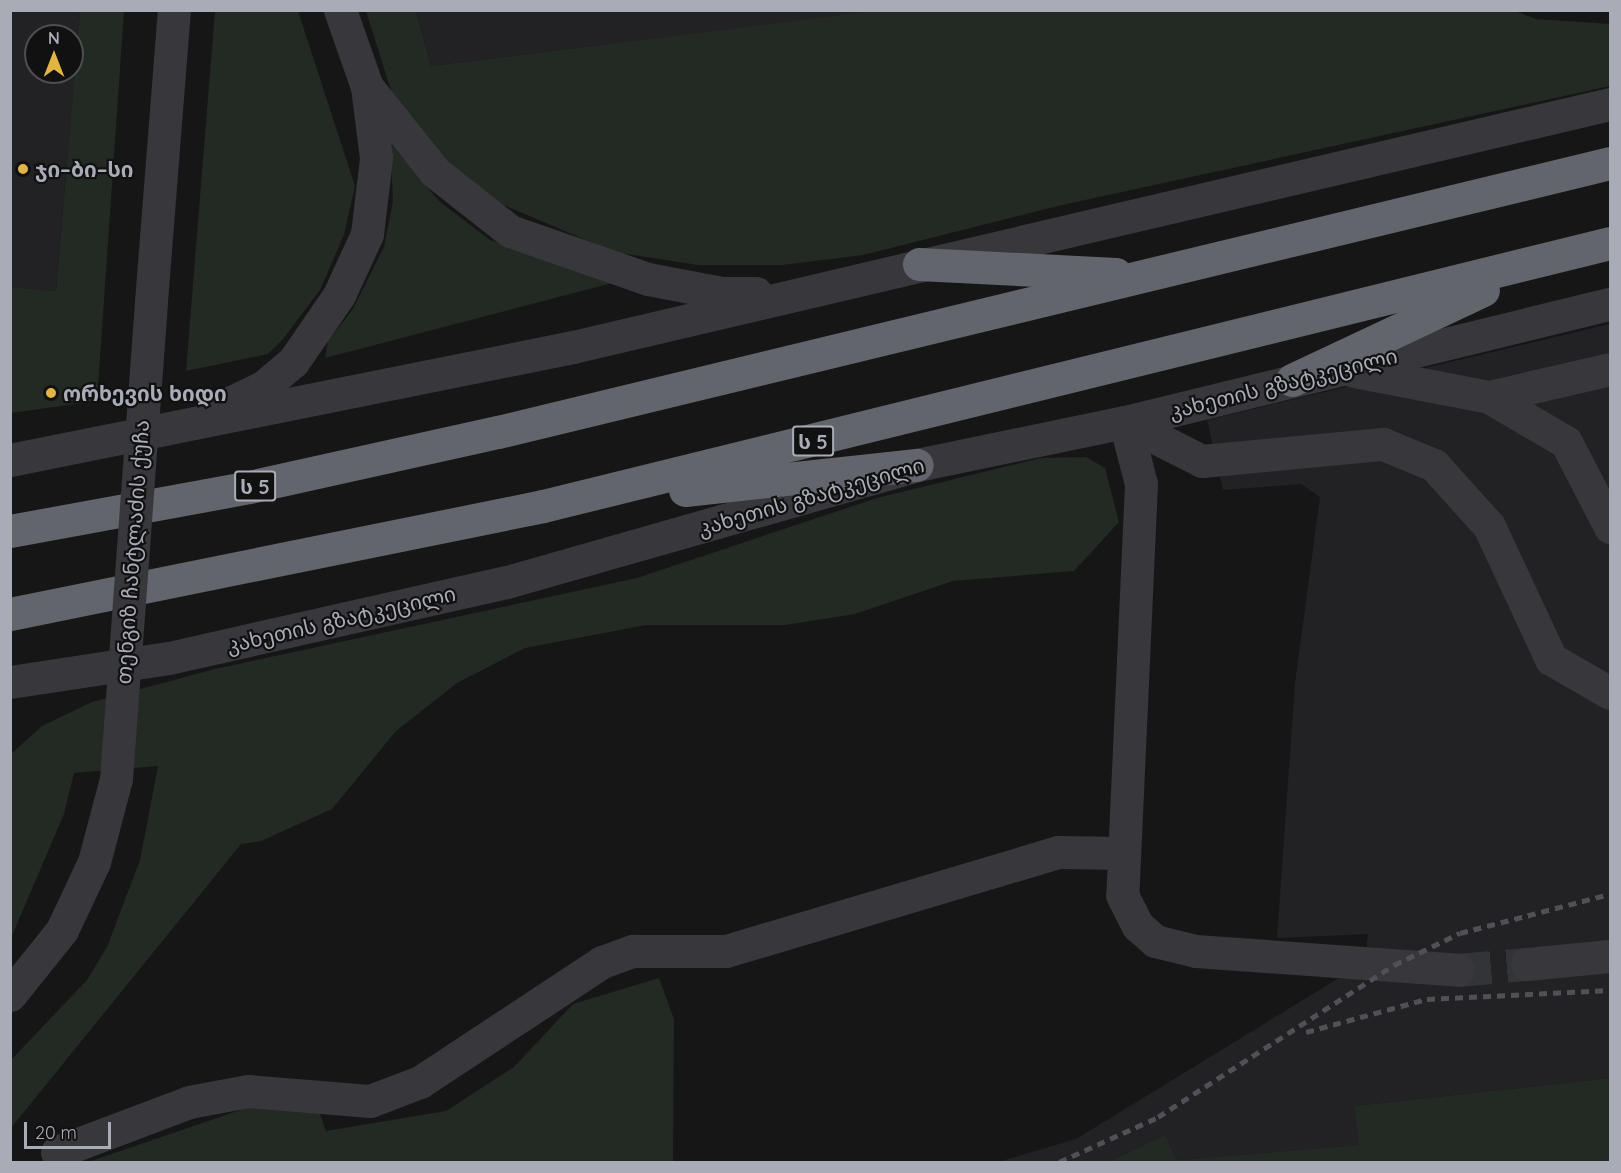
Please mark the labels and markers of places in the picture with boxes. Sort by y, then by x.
place label: ჯი–ბი–სი [35,156,134,182]
marker: ჯი–ბი–სი [16,162,30,176]
place label: ორხევის ხიდი [63,380,227,406]
marker: ორხევის ხიდი [44,386,58,400]

